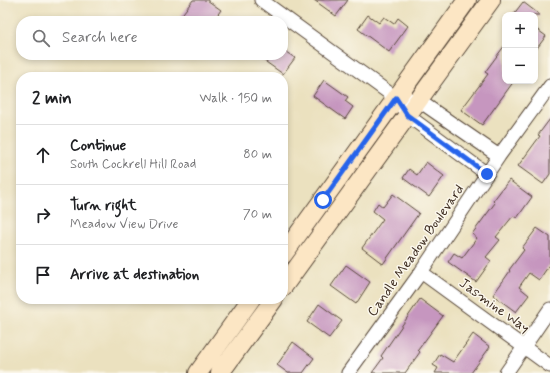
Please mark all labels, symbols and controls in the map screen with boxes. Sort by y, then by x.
map controls [502,12,538,84]
button: + [502,12,538,48]
search box [16,16,288,60]
icon: search [30,27,52,49]
text: Search here [62,28,138,48]
button: − [502,48,538,84]
text: 2 min [32,87,72,109]
text: Walk · 150 m [199,90,272,107]
text: Continue [70,136,126,156]
icon: ahead [32,144,54,166]
text: 80 m [243,146,272,163]
text: South Cockrell Hill Road [70,156,196,173]
route end [478,165,496,183]
street label: Candle Meadow Boulevard [363,181,468,320]
route start [314,191,332,209]
text: Turn right [70,196,137,216]
icon: right [32,204,54,226]
text: 70 m [243,206,272,223]
text: Meadow View Drive [70,216,178,233]
icon: arrive [32,264,54,286]
text: Arrive at destination [70,265,199,285]
street label: Jasmine Way [456,274,533,337]

